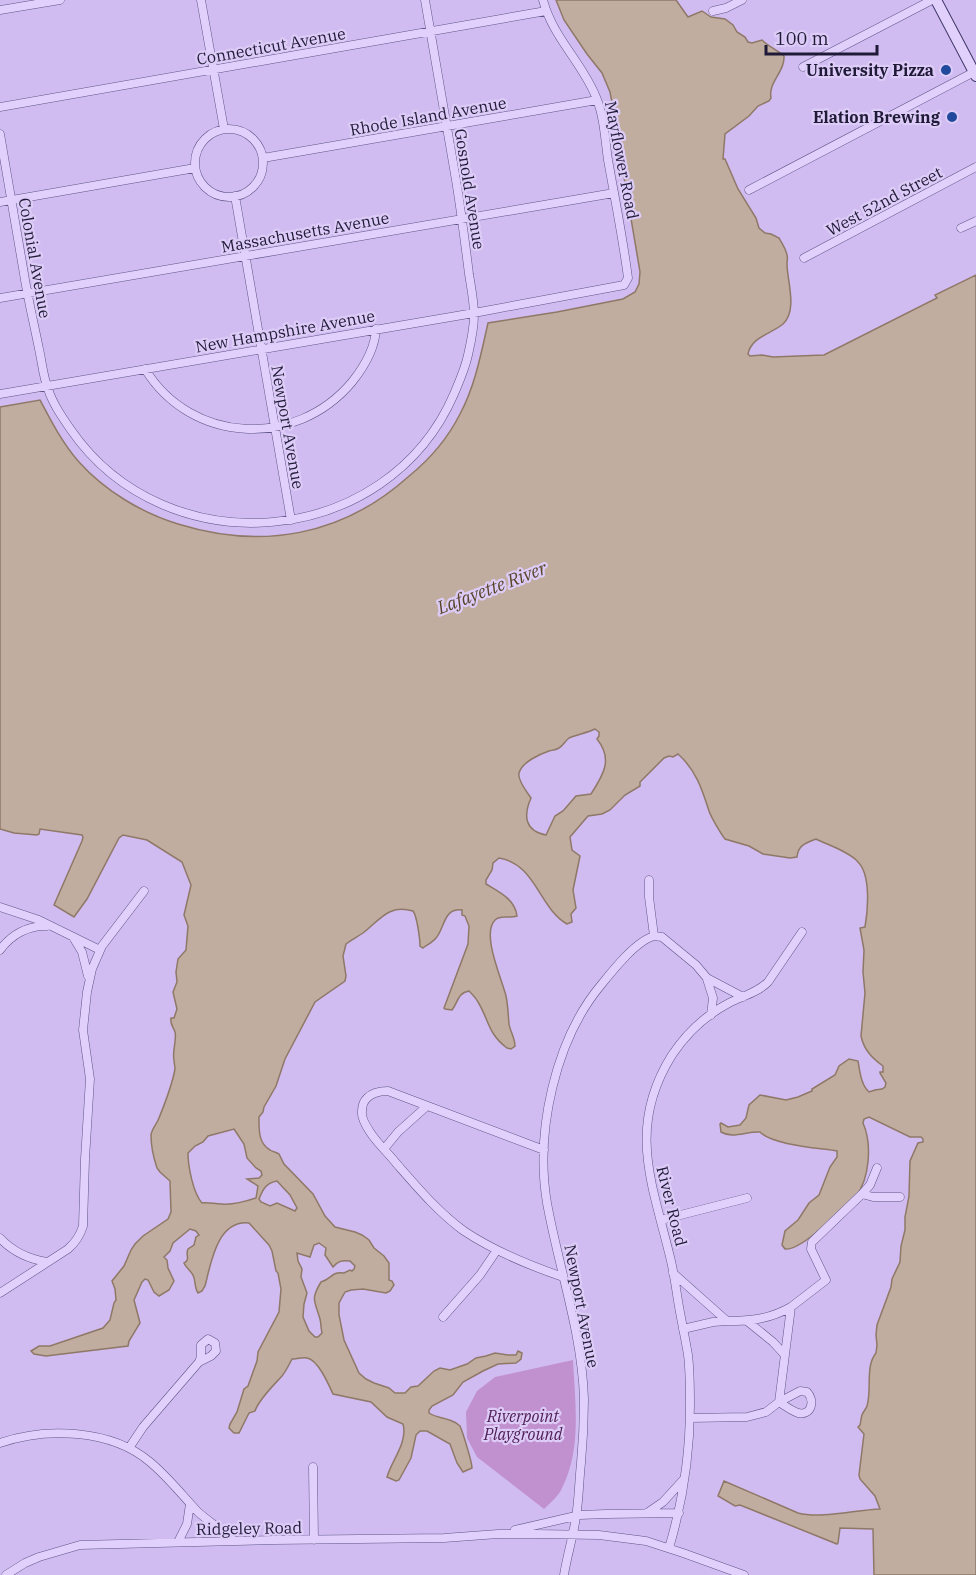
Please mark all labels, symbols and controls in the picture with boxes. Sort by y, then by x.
scale bar [766,18,877,56]
street label: Connecticut Avenue [195,23,347,69]
text: 100 m [775,27,829,50]
place label: University Pizza [806,60,934,80]
marker: University Pizza [939,63,953,77]
street label: Rhode Island Avenue [348,92,508,140]
street label: Mayflower Road [601,99,643,221]
place label: Elation Brewing [813,107,941,127]
marker: Elation Brewing [945,110,959,124]
street label: Gosnold Avenue [451,127,489,251]
street label: West 52nd Street [823,162,946,240]
street label: Colonial Avenue [15,196,55,320]
street label: Massachusetts Avenue [219,207,391,257]
street label: New Hampshire Avenue [194,305,376,357]
street label: Newport Avenue [267,364,309,490]
water label: Lafayette River [433,556,551,619]
street label: River Road [652,1164,692,1248]
street label: Newport Avenue [560,1243,604,1369]
park label: Riverpoint Playground [483,1406,563,1444]
street label: Ridgeley Road [196,1517,303,1539]

